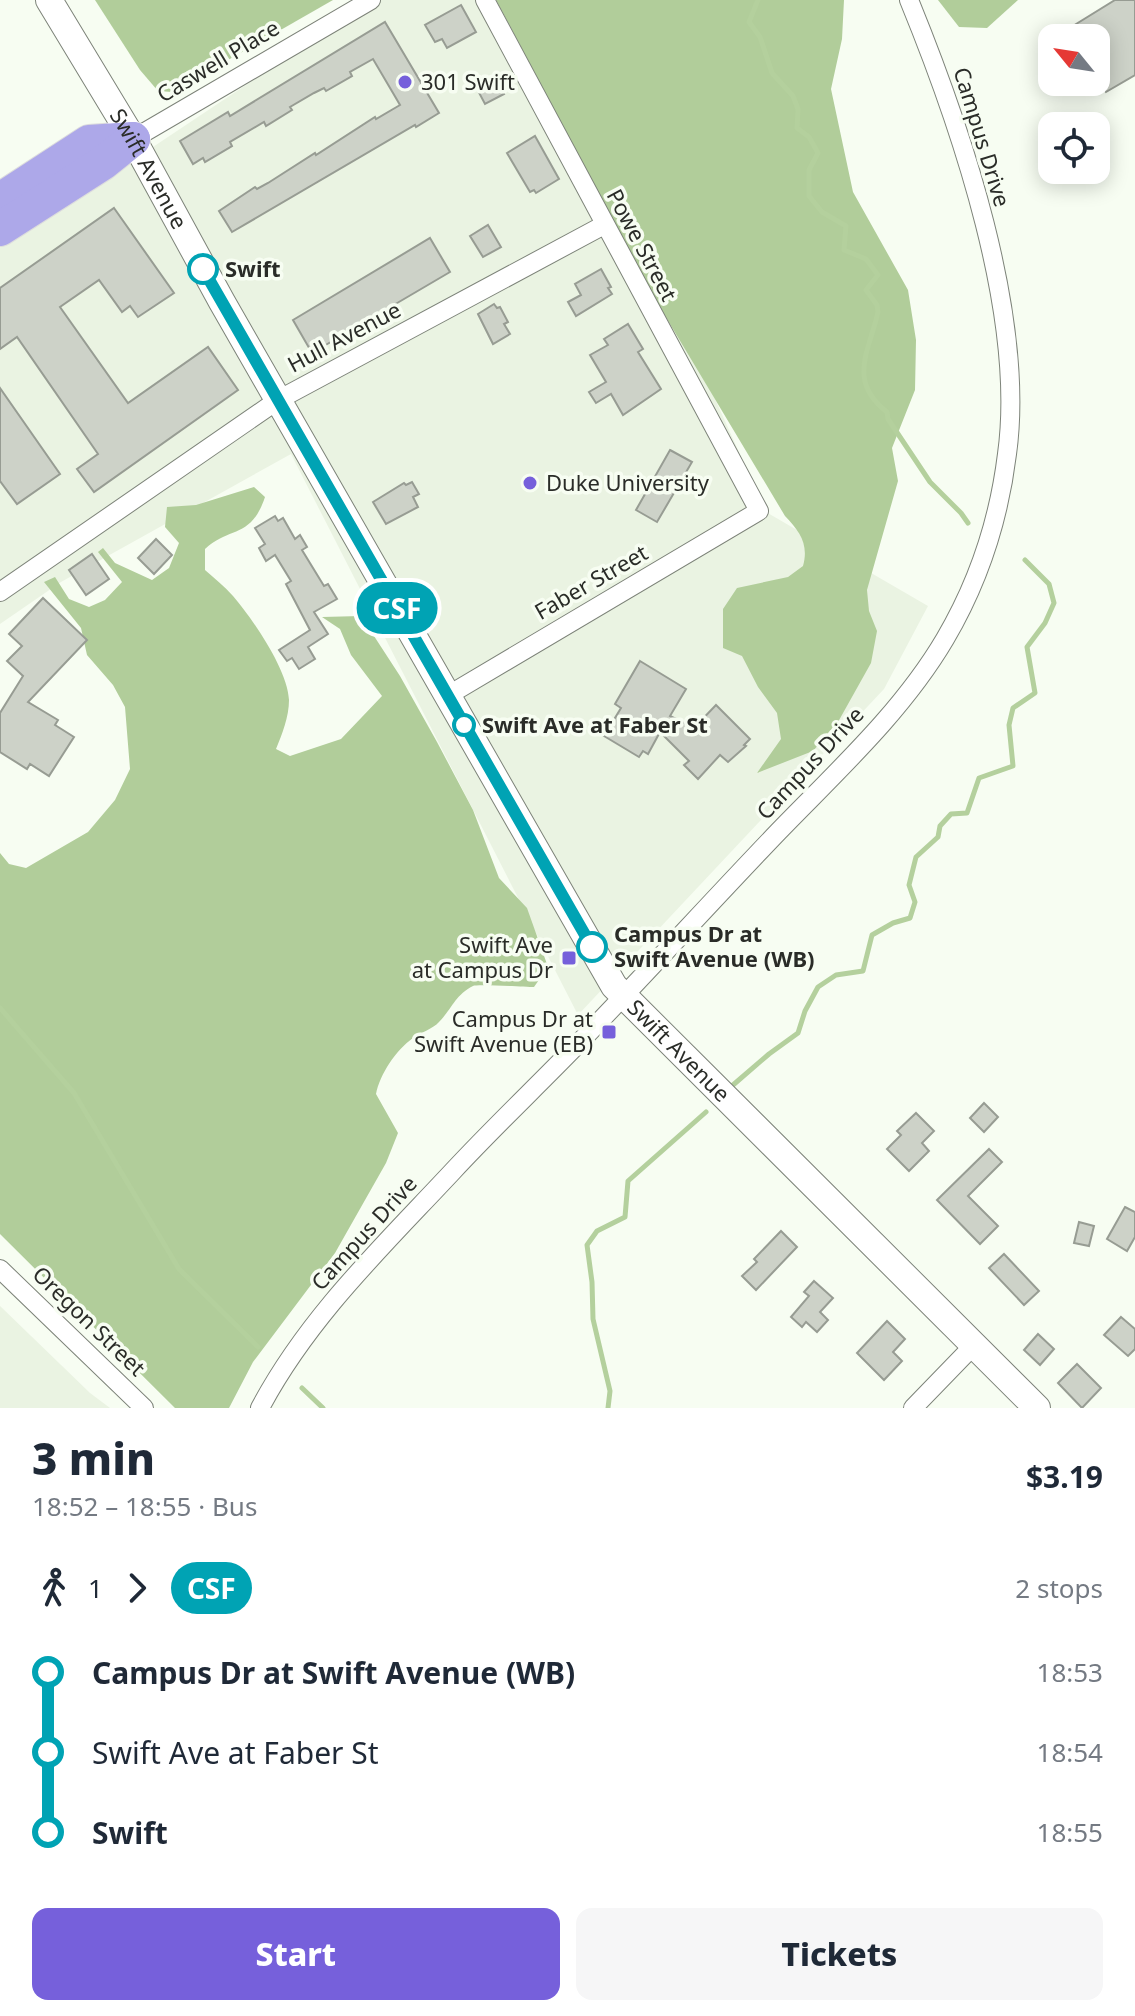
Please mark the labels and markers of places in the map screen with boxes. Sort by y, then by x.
place label: 301 Swift [421,66,515,96]
marker: 301 Swift [396,73,414,91]
place label: Swift [225,253,281,283]
marker: Swift [188,254,218,284]
place label: Duke University [546,467,710,497]
marker: Duke University [521,474,539,492]
place label: Swift Ave at Faber St [482,709,708,739]
marker: Swift Ave at Faber St [453,714,475,736]
place label: Campus Dr at Swift Avenue (WB) [614,918,815,973]
place label: Swift Ave at Campus Dr [412,929,553,984]
marker: Campus Dr at Swift Avenue (WB) [577,932,607,962]
marker: Swift Ave at Campus Dr [560,949,578,967]
place label: Campus Dr at Swift Avenue (EB) [414,1003,593,1058]
marker: Campus Dr at Swift Avenue (EB) [600,1023,618,1041]

